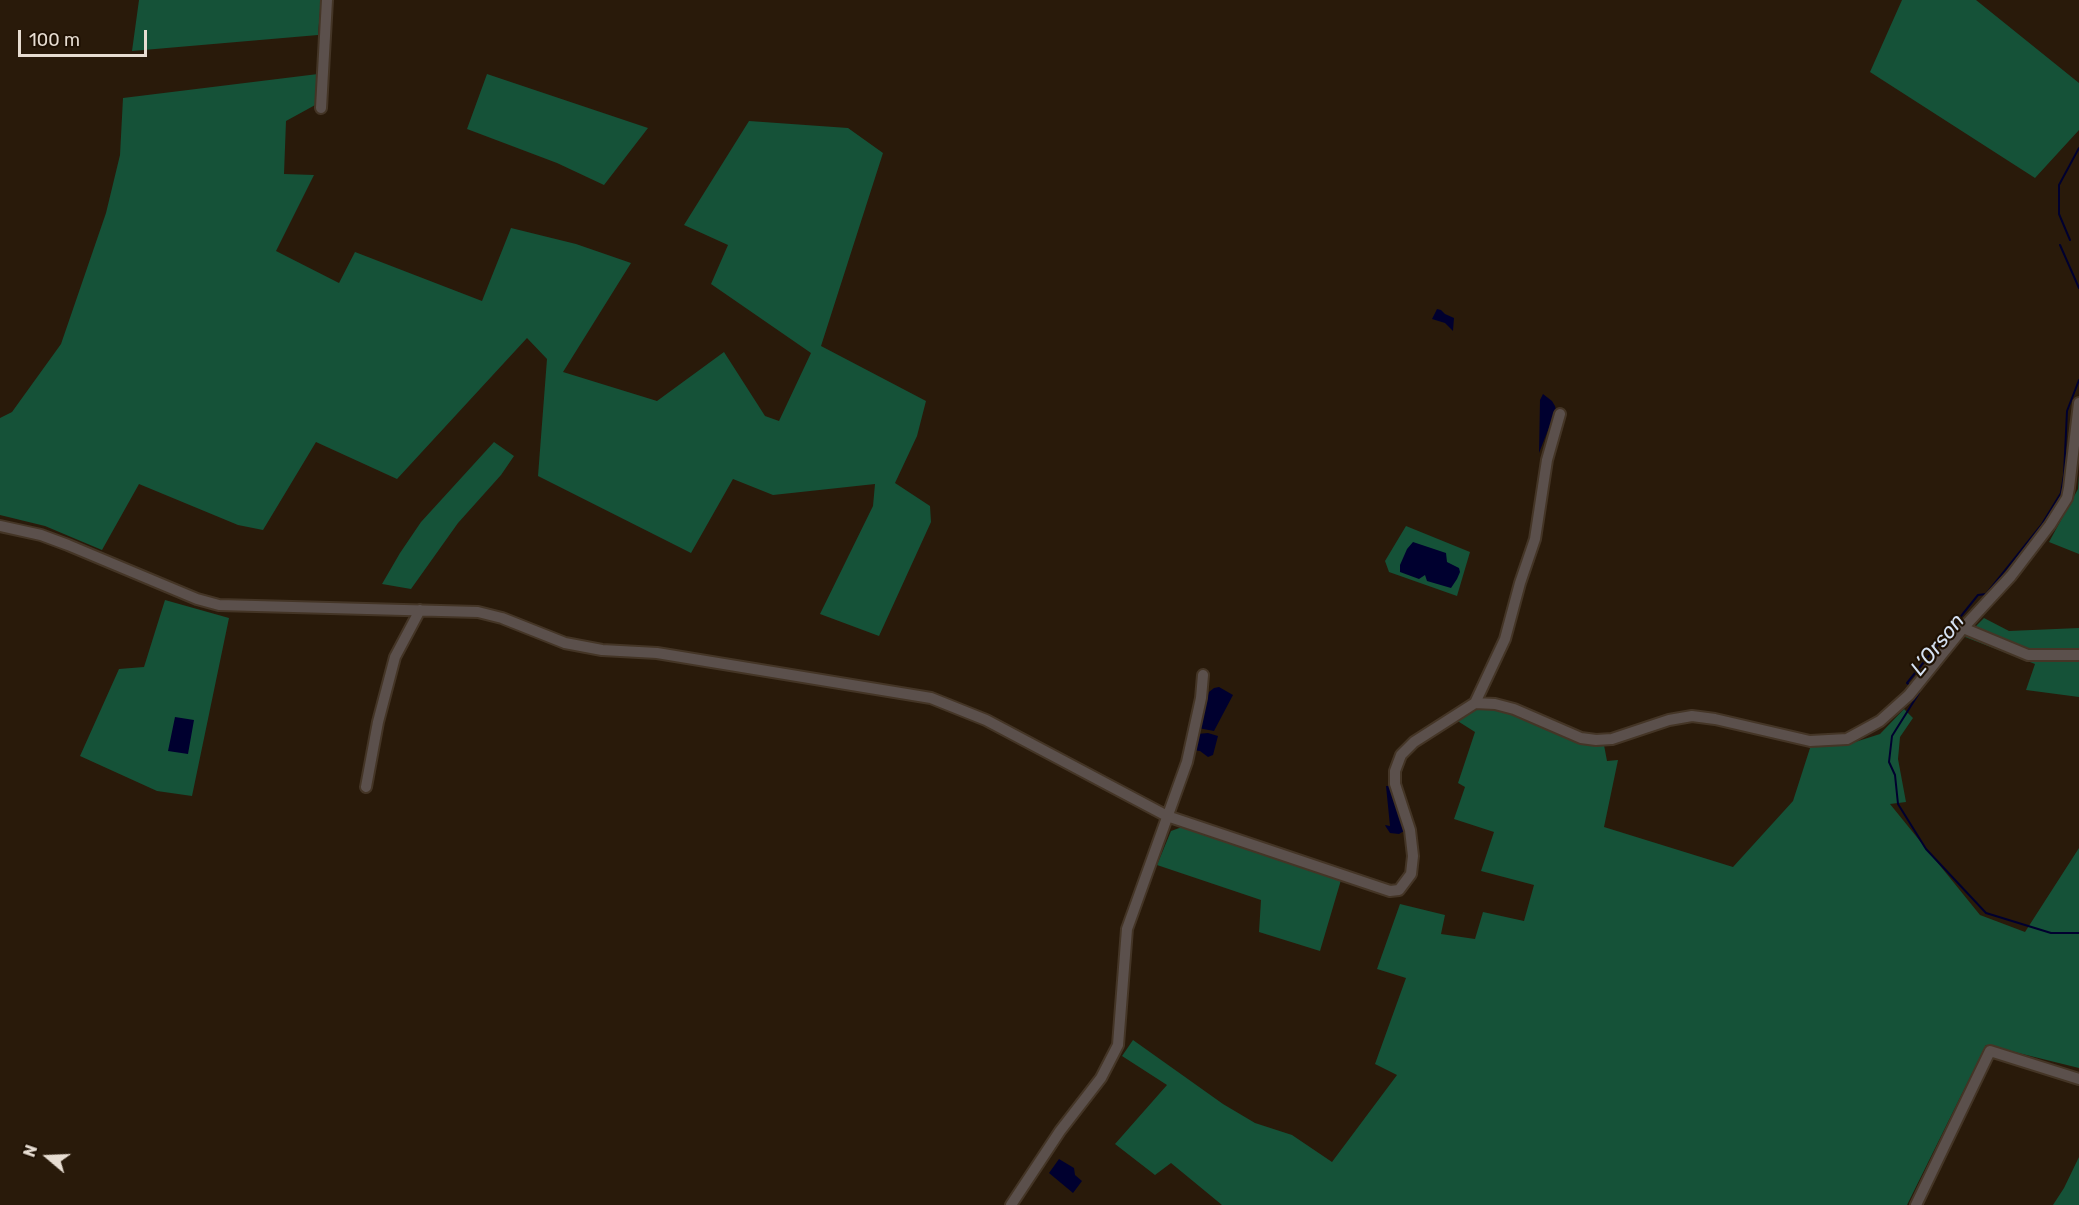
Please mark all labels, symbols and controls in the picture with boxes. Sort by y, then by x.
scale bar [21,18,150,56]
text: 100 m [29,29,80,51]
water label: L’Orson [1906,609,1970,681]
north arrow [18,1127,78,1187]
text: N [20,1142,41,1160]

